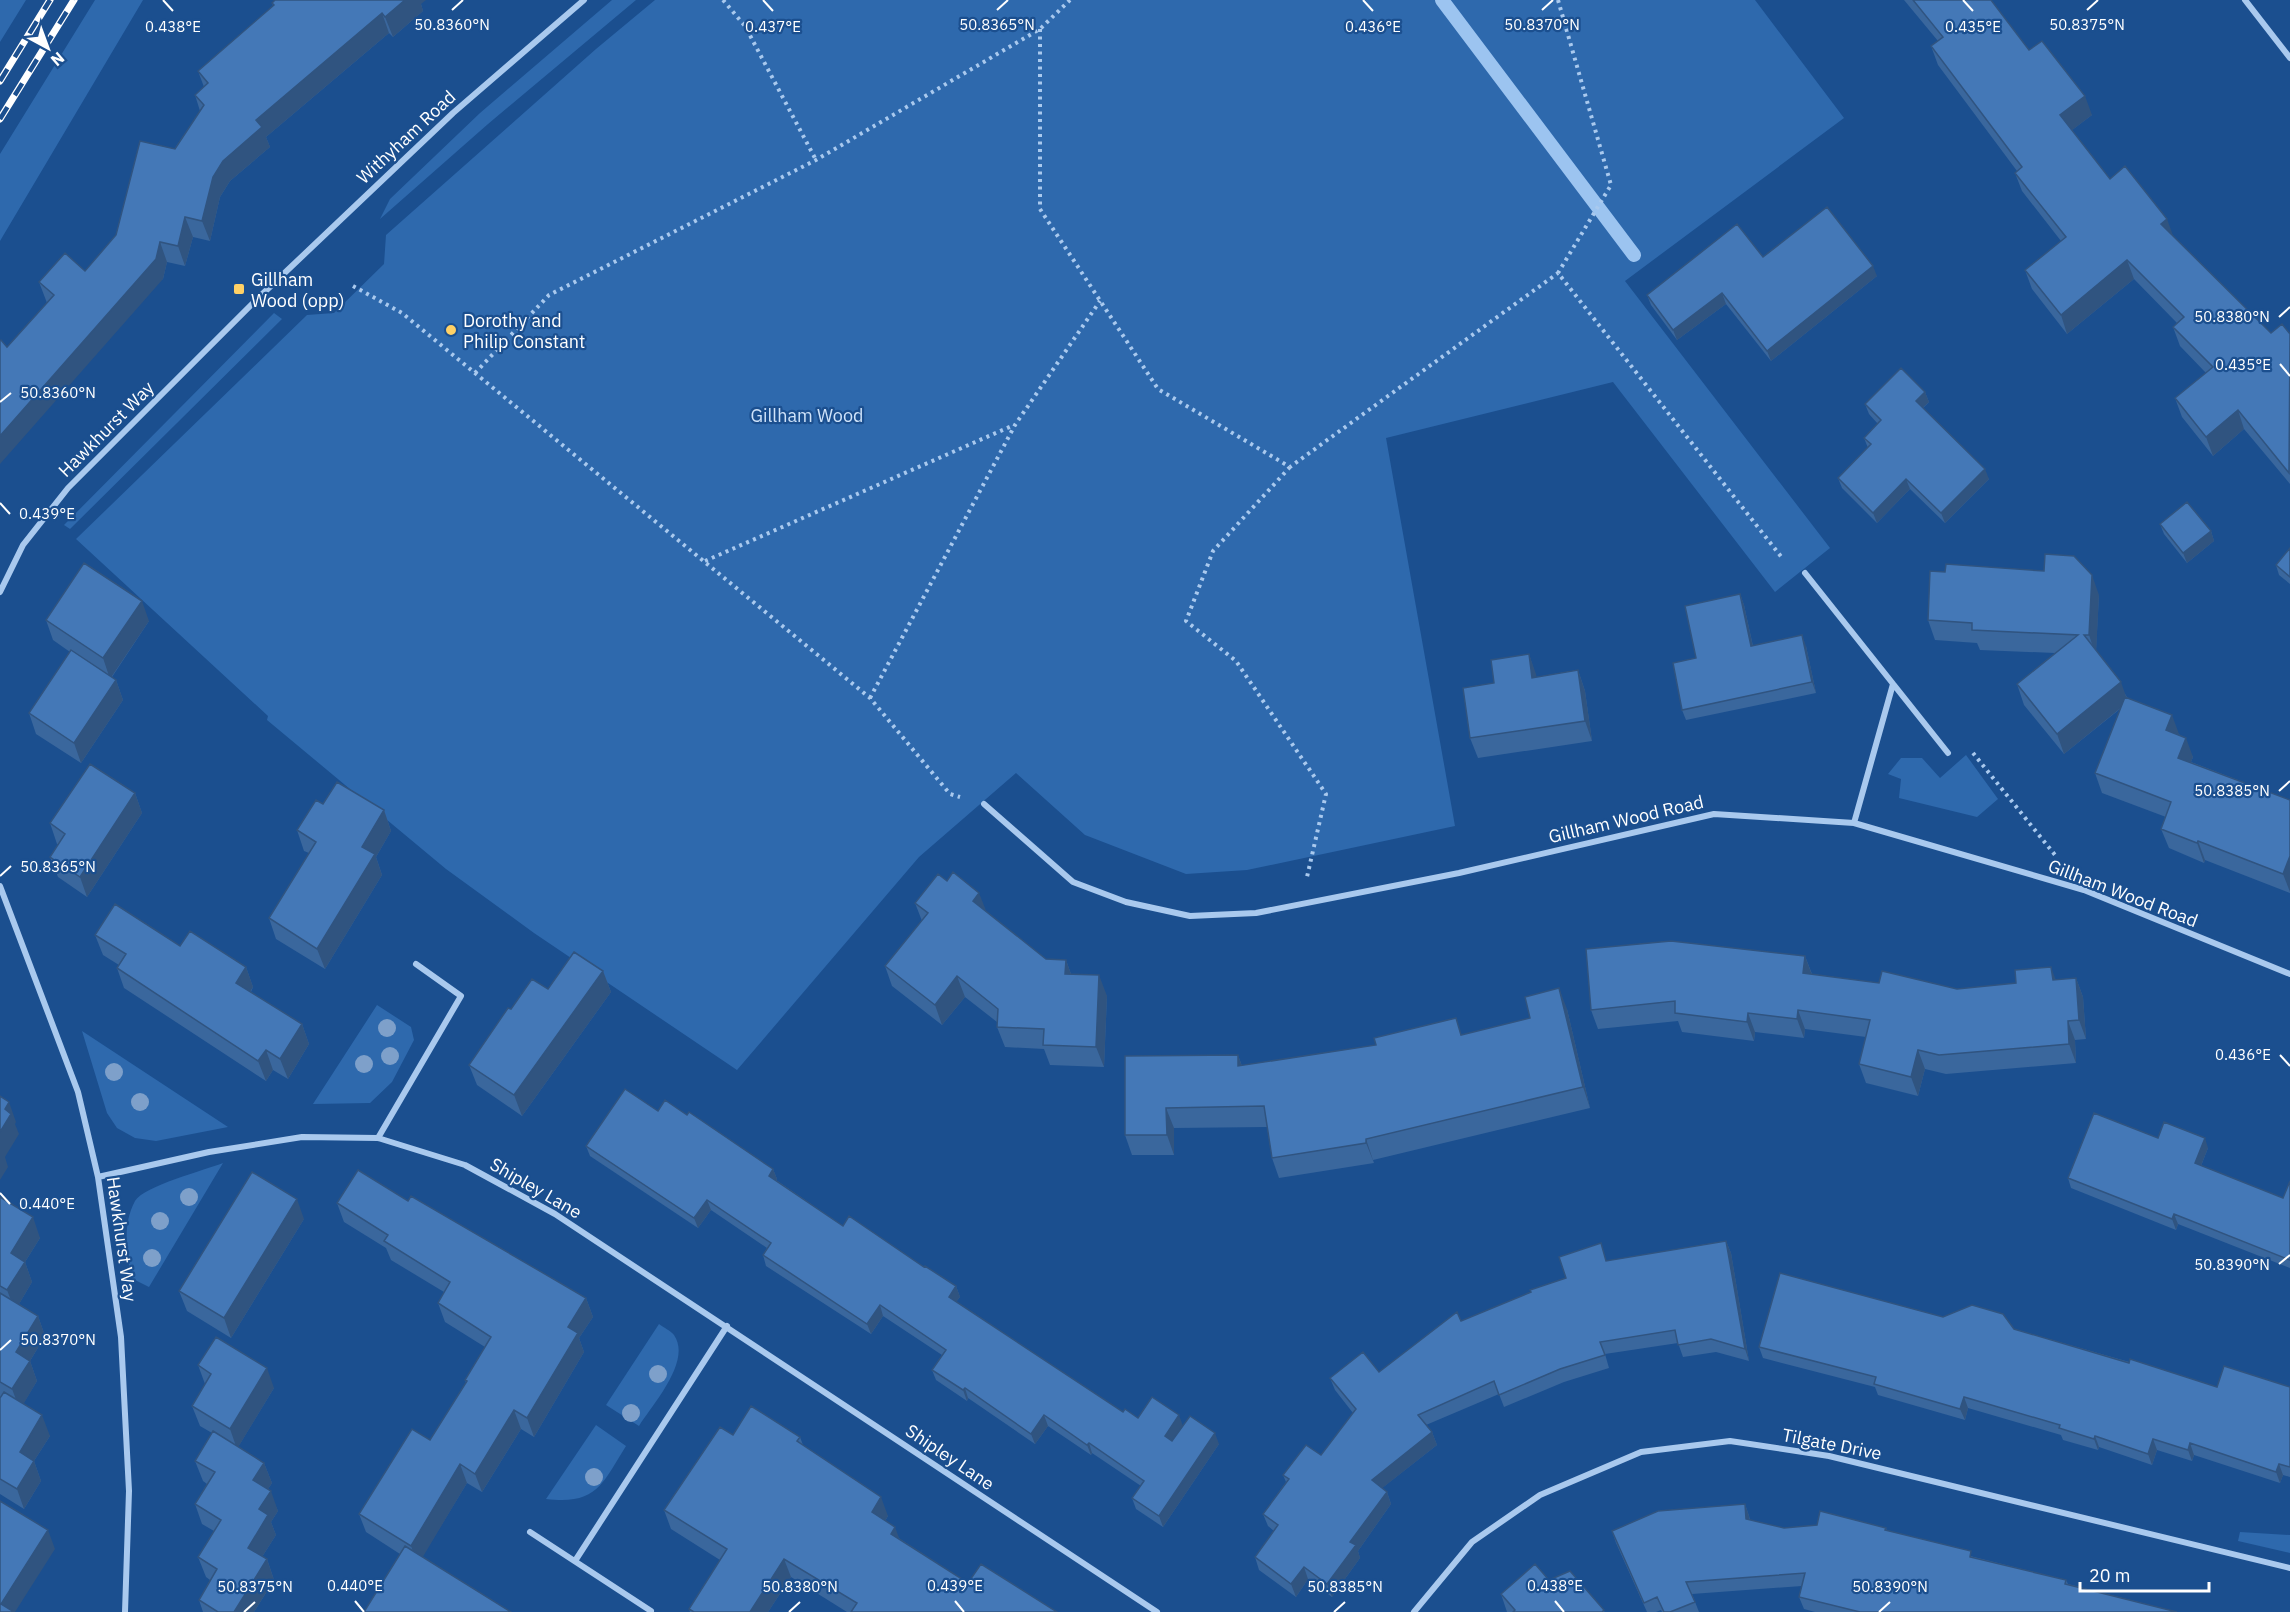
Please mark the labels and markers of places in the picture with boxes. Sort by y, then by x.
place label: Gillham Wood (opp) [251,268,345,312]
marker: Gillham Wood (opp) [232,282,246,296]
place label: Dorothy and Philip Constant [463,309,585,353]
marker: Dorothy and Philip Constant [444,323,458,337]

